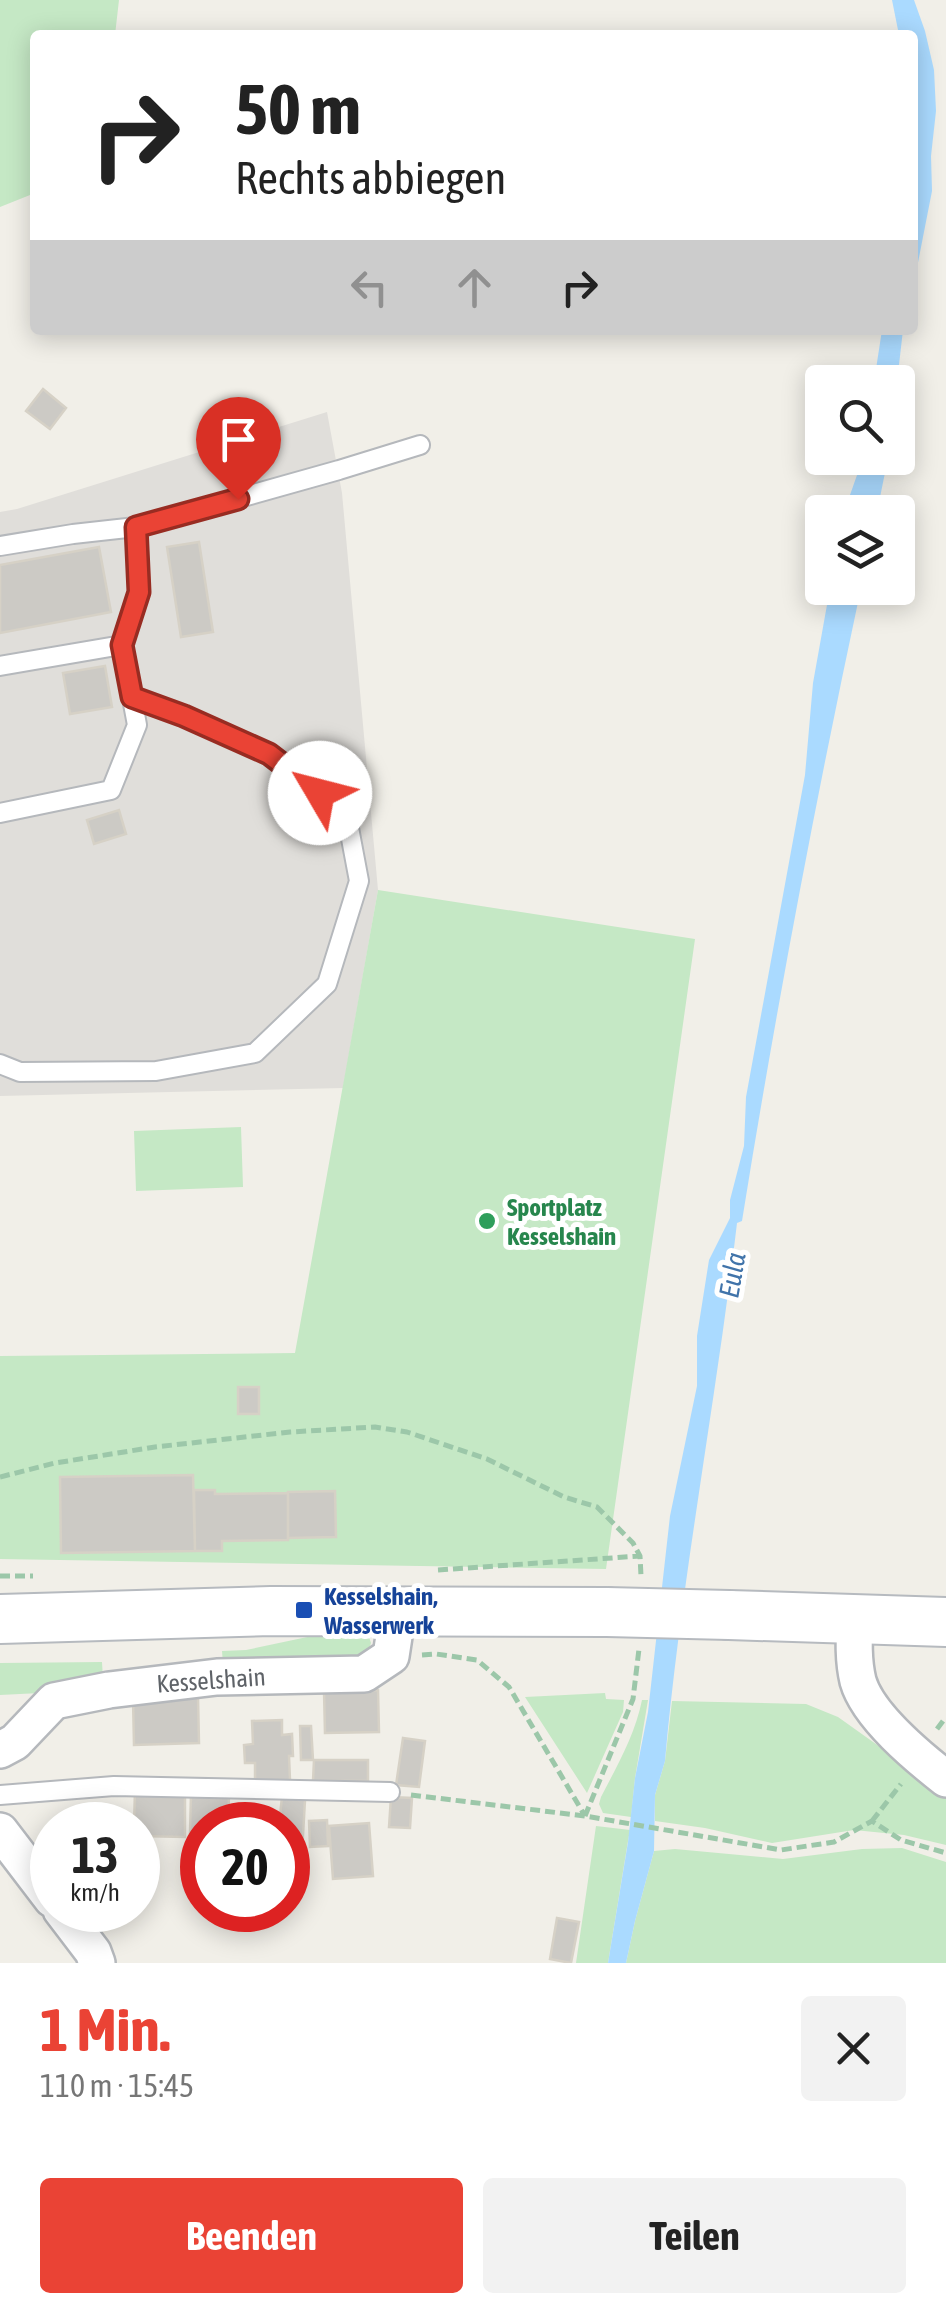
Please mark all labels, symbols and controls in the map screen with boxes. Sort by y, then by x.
text: 50 m [235,69,361,149]
icon: right [70,70,200,200]
text: Rechts abbiegen [235,152,506,204]
icon: left [342,260,397,315]
icon: ahead [447,260,502,315]
icon: right [552,260,607,315]
map controls [805,365,915,605]
button: search [805,365,915,475]
pin [196,397,281,500]
icon: arrive [211,412,266,467]
button: layers [805,495,915,605]
position arrow [268,741,372,845]
place label: Sportplatz Kesselshain [507,1193,616,1250]
marker: Sportplatz Kesselshain [476,1210,498,1232]
water label: Eula [712,1250,752,1300]
place label: Kesselshain, Wasserwerk [323,1582,438,1639]
marker: Kesselshain, Wasserwerk [293,1599,315,1621]
street label: Kesselshain [156,1662,266,1698]
speed limit sign: 20 [180,1802,310,1932]
text: 13 [71,1826,118,1884]
text: km/h [70,1878,120,1906]
text: 1 Min. [40,1995,170,2064]
button: close [801,1996,906,2101]
text: 110 m · 15:45 [40,2067,194,2104]
button: Beenden [40,2178,463,2293]
button: Teilen [483,2178,906,2293]

